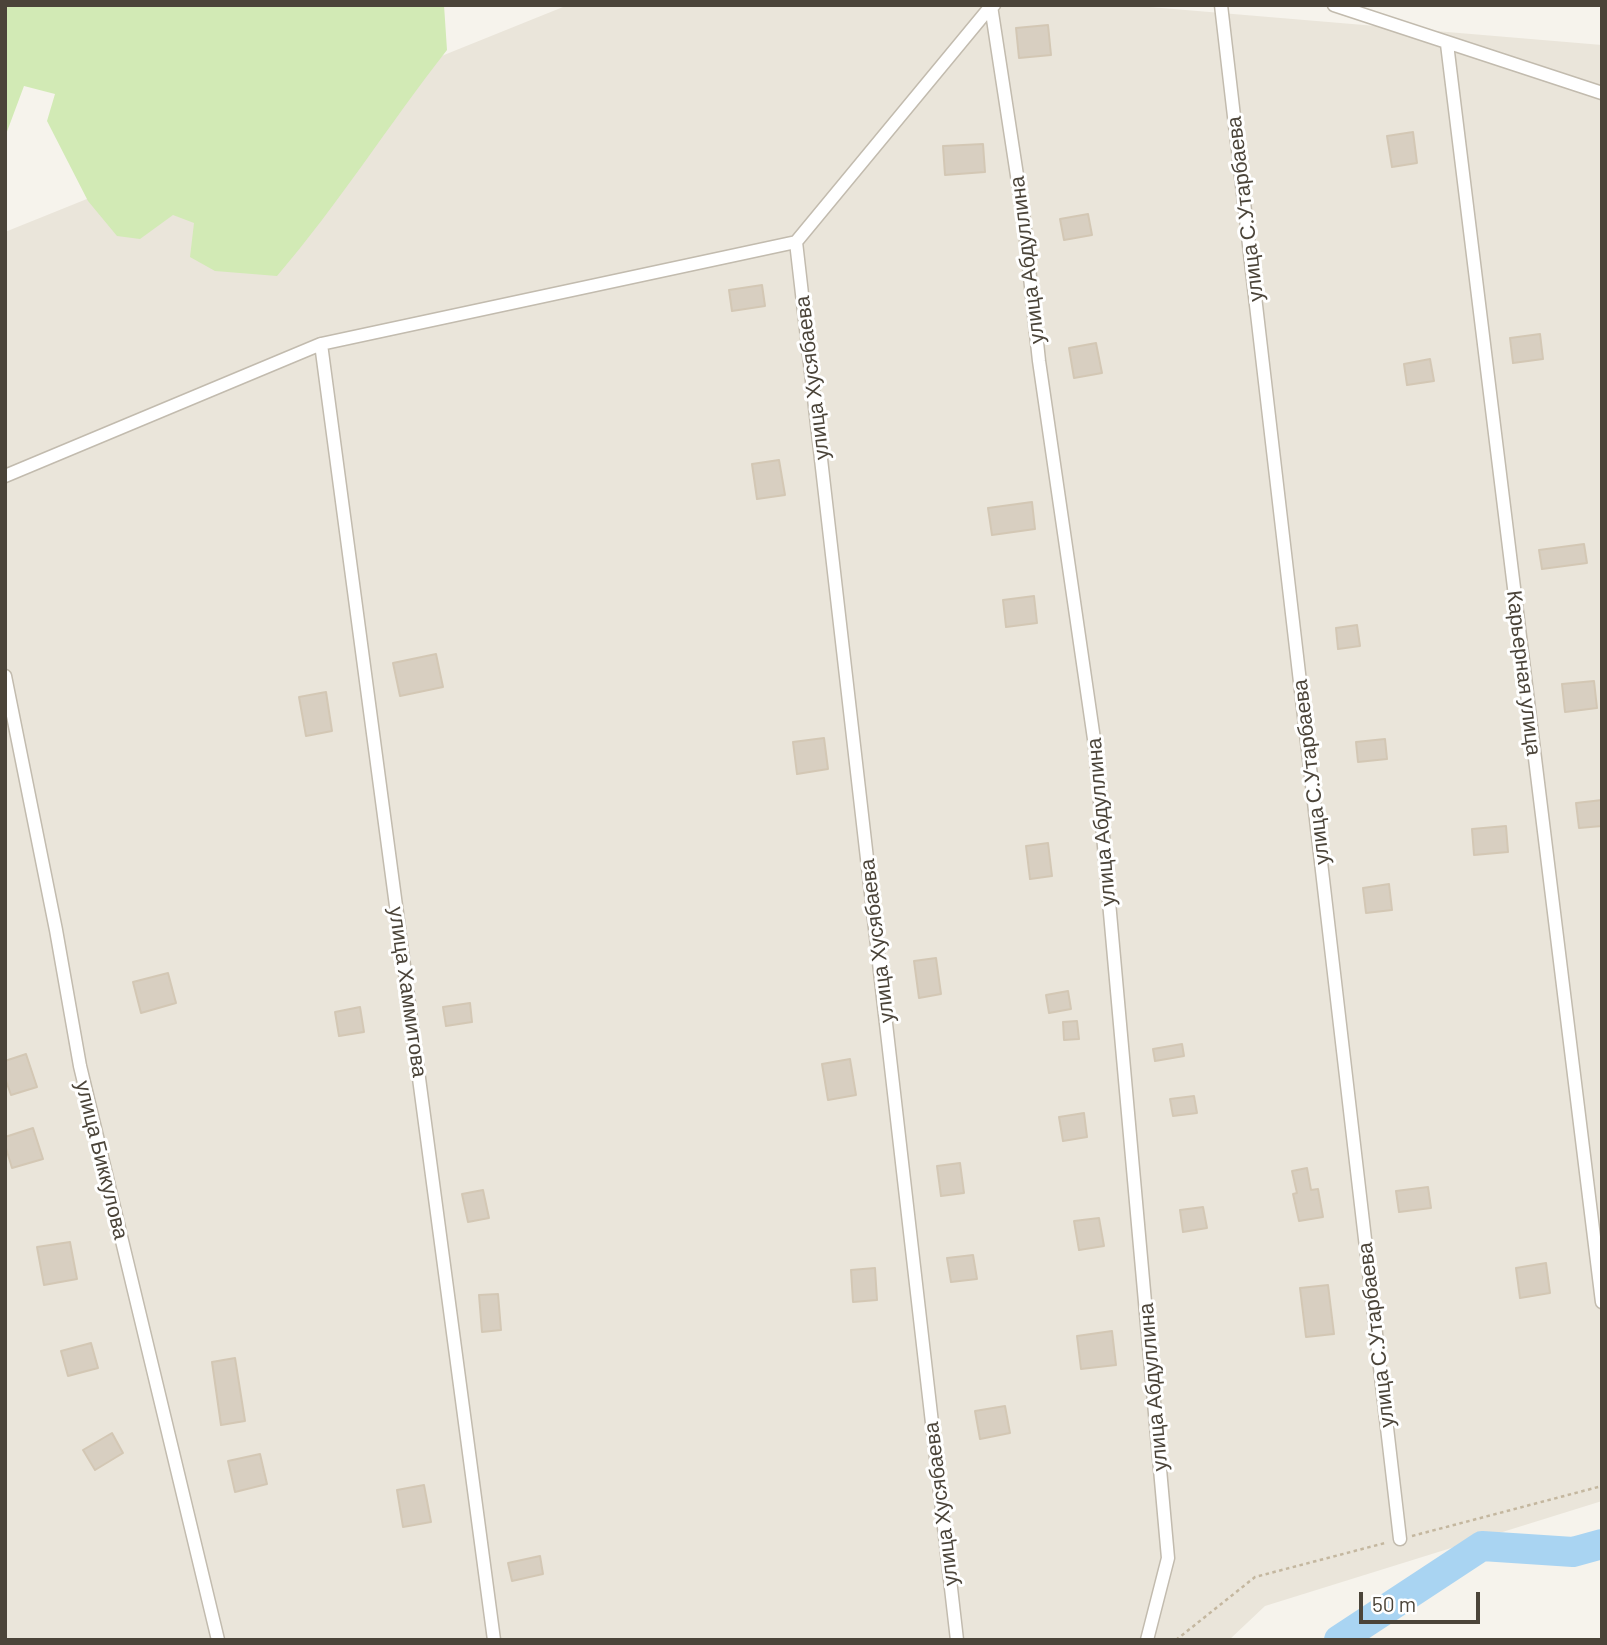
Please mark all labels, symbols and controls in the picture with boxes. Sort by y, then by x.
street label: улица С.Утарбаева [1221,115,1269,303]
street label: улица Абдуллина [1004,175,1050,345]
street label: улица Хусябаева [789,295,835,461]
street label: Карьерная улица [1501,589,1547,757]
street label: улица С.Утарбаева [1287,678,1335,866]
street label: улица Абдуллина [1081,737,1121,907]
street label: улица Хусябаева [854,858,900,1024]
street label: улица Хаммитова [384,905,432,1079]
street label: улица Биккулова [70,1078,134,1242]
street label: улица С.Утарбаева [1352,1241,1400,1429]
street label: улица Абдуллина [1133,1302,1173,1472]
street label: улица Хусябаева [918,1421,964,1587]
scale bar [1362,1578,1483,1622]
text: 50 m [1372,1591,1416,1616]

